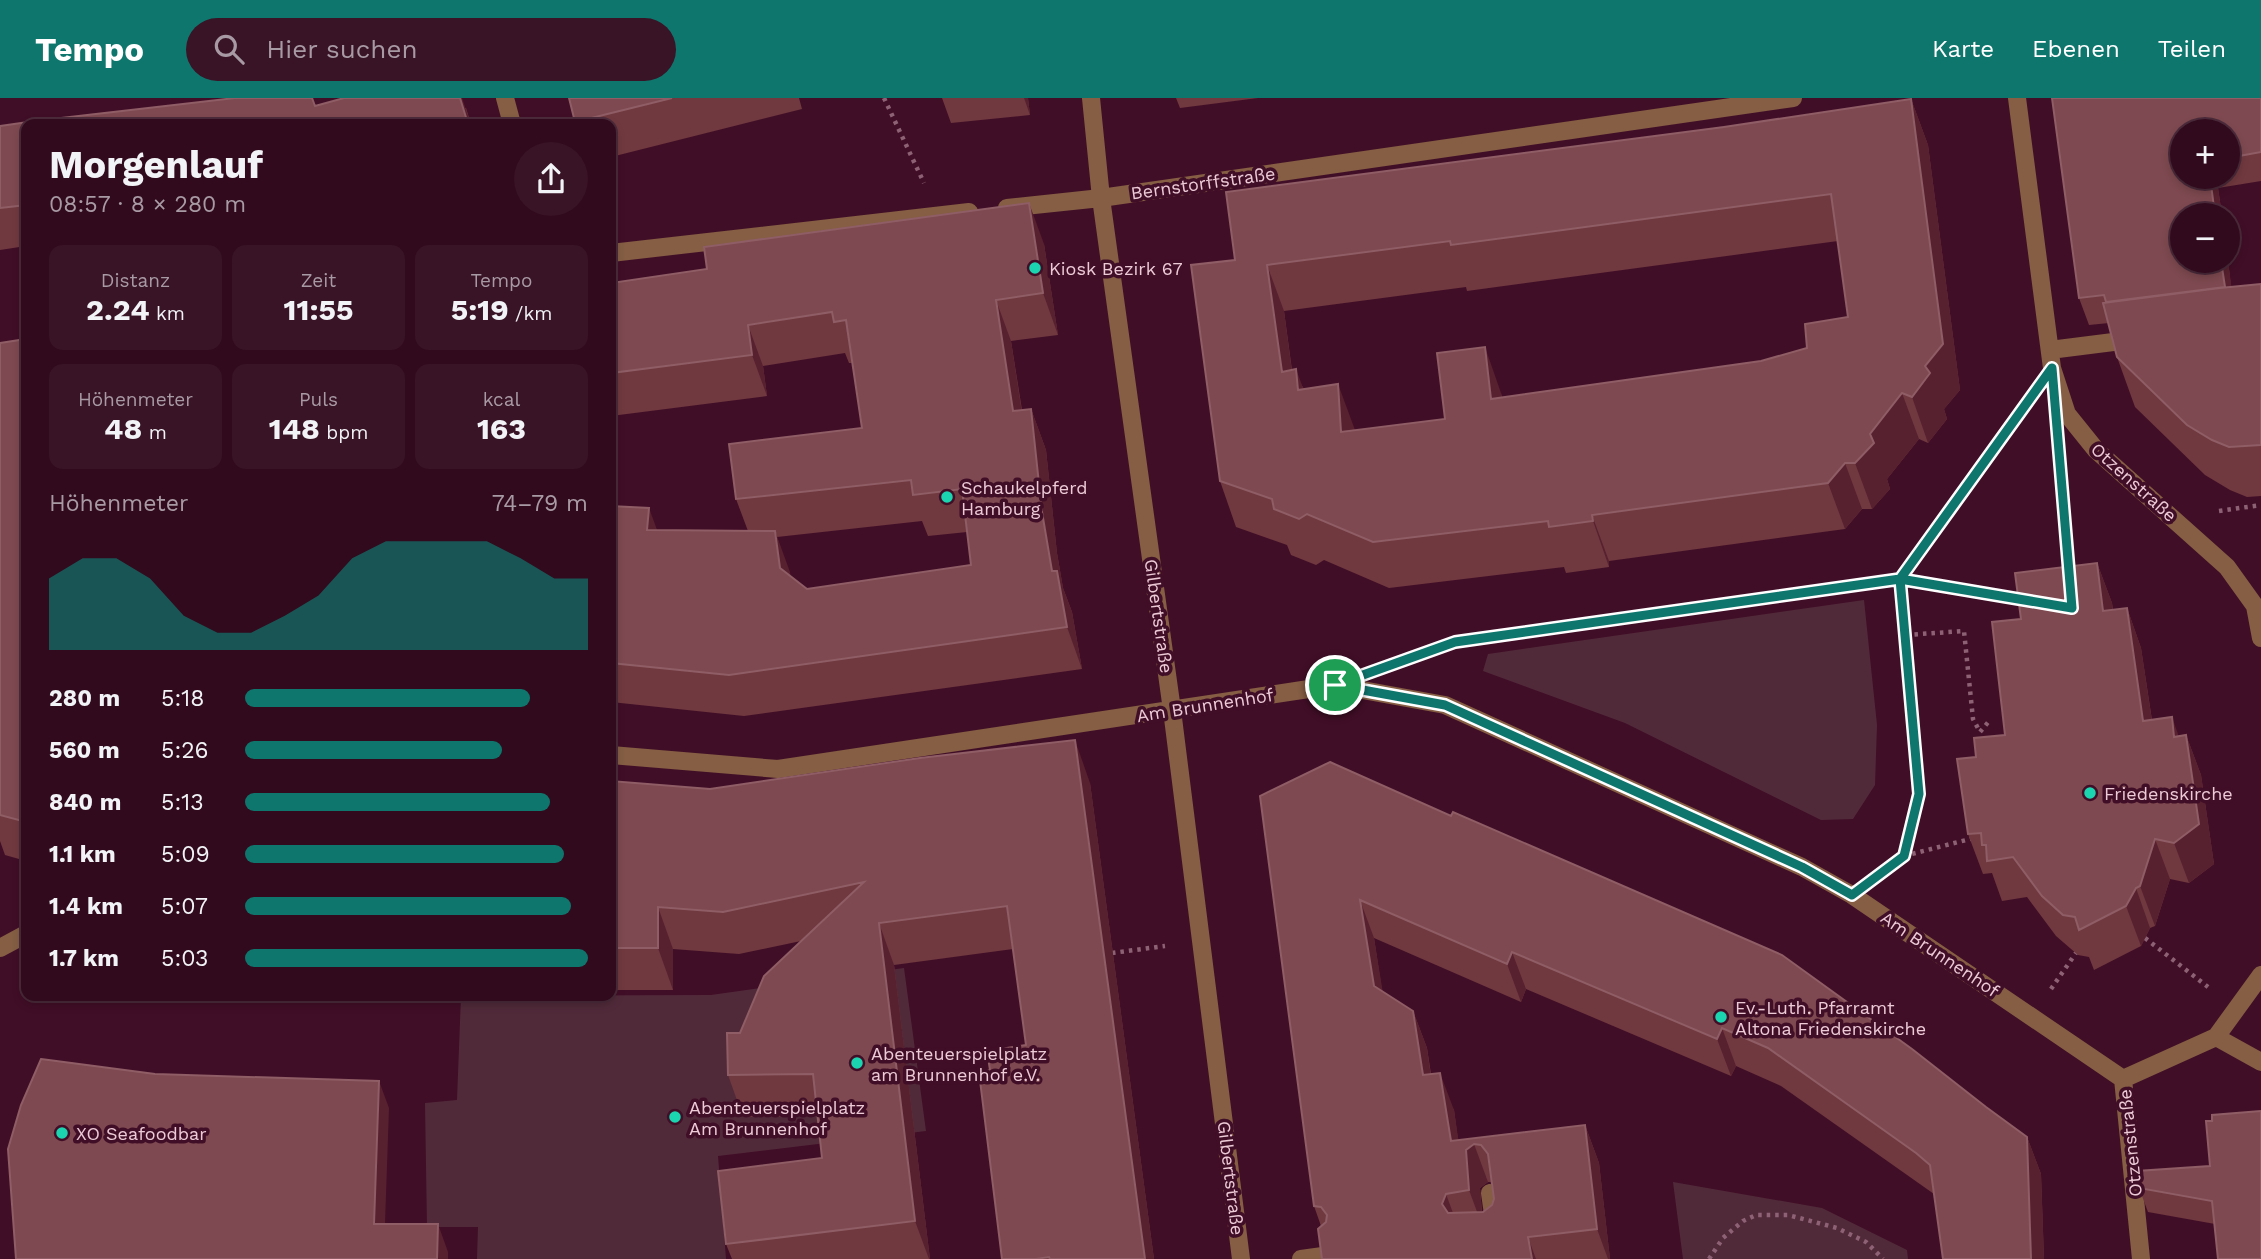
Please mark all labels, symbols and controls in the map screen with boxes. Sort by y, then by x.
search box [186,18,676,81]
text: Tempo [35,30,144,69]
icon: search [210,30,248,68]
text: Hier suchen [266,34,418,64]
text: Karte [1932,35,1994,63]
text: Ebenen [2032,35,2120,63]
text: Teilen [2158,35,2226,63]
map controls [2170,119,2240,273]
button: + [2170,119,2240,189]
button: share [514,142,588,216]
text: Morgenlauf [49,143,263,187]
street label: Bernstorffstraße [1129,162,1277,204]
text: 08:57 · 8 × 280 m [49,191,246,218]
button: − [2170,203,2240,273]
place label: Kiosk Bezirk 67 [1049,258,1183,279]
marker: Kiosk Bezirk 67 [1027,260,1043,276]
text: Distanz [101,269,170,292]
text: Zeit [301,269,336,292]
text: Tempo [471,269,532,292]
text: 2.24 [86,292,150,327]
text: 11:55 [284,292,353,327]
text: 5:19 [451,292,509,327]
text: km [150,302,185,325]
text: /km [509,302,552,325]
text: Höhenmeter [78,388,193,411]
text: Puls [299,388,338,411]
text: kcal [483,388,520,411]
text: 48 [104,411,142,446]
text: 148 [269,411,320,446]
text: 163 [477,411,526,446]
text: m [142,421,167,444]
text: bpm [320,421,368,444]
street label: Otzenstraße [2087,438,2181,526]
place label: Schaukelpferd Hamburg [961,477,1088,519]
marker: Schaukelpferd Hamburg [939,489,955,505]
text: Höhenmeter [49,490,188,517]
text: 74–79 m [492,490,588,517]
street label: Gilbertstraße [1141,558,1177,674]
pin [1305,655,1365,715]
icon: arrive [1316,666,1354,704]
street label: Am Brunnenhof [1135,684,1275,726]
text: 280 m [49,685,120,712]
text: 5:18 [161,685,204,712]
text: 560 m [49,737,120,764]
text: 5:26 [161,737,209,764]
place label: Friedenskirche [2104,783,2233,804]
marker: Friedenskirche [2082,785,2098,801]
text: 840 m [49,789,121,816]
text: 5:13 [161,789,204,816]
text: 1.1 km [49,841,116,868]
text: 5:09 [161,841,210,868]
text: 1.4 km [49,893,123,920]
text: 5:07 [161,893,208,920]
street label: Am Brunnenhof [1877,907,2003,1001]
text: 1.7 km [49,945,119,972]
text: 5:03 [161,945,208,972]
place label: Ev.-Luth. Pfarramt Altona Friedenskirche [1735,997,1926,1039]
marker: Ev.-Luth. Pfarramt Altona Friedenskirche [1713,1009,1729,1025]
place label: Abenteuerspielplatz am Brunnenhof e.V. [871,1043,1047,1085]
marker: Abenteuerspielplatz am Brunnenhof e.V. [849,1055,865,1071]
street label: Otzenstraße [2114,1088,2146,1198]
place label: Abenteuerspielplatz Am Brunnenhof [689,1097,865,1139]
marker: Abenteuerspielplatz Am Brunnenhof [667,1109,683,1125]
street label: Gilbertstraße [1214,1120,1248,1236]
place label: XO Seafoodbar [76,1123,207,1144]
marker: XO Seafoodbar [54,1125,70,1141]

